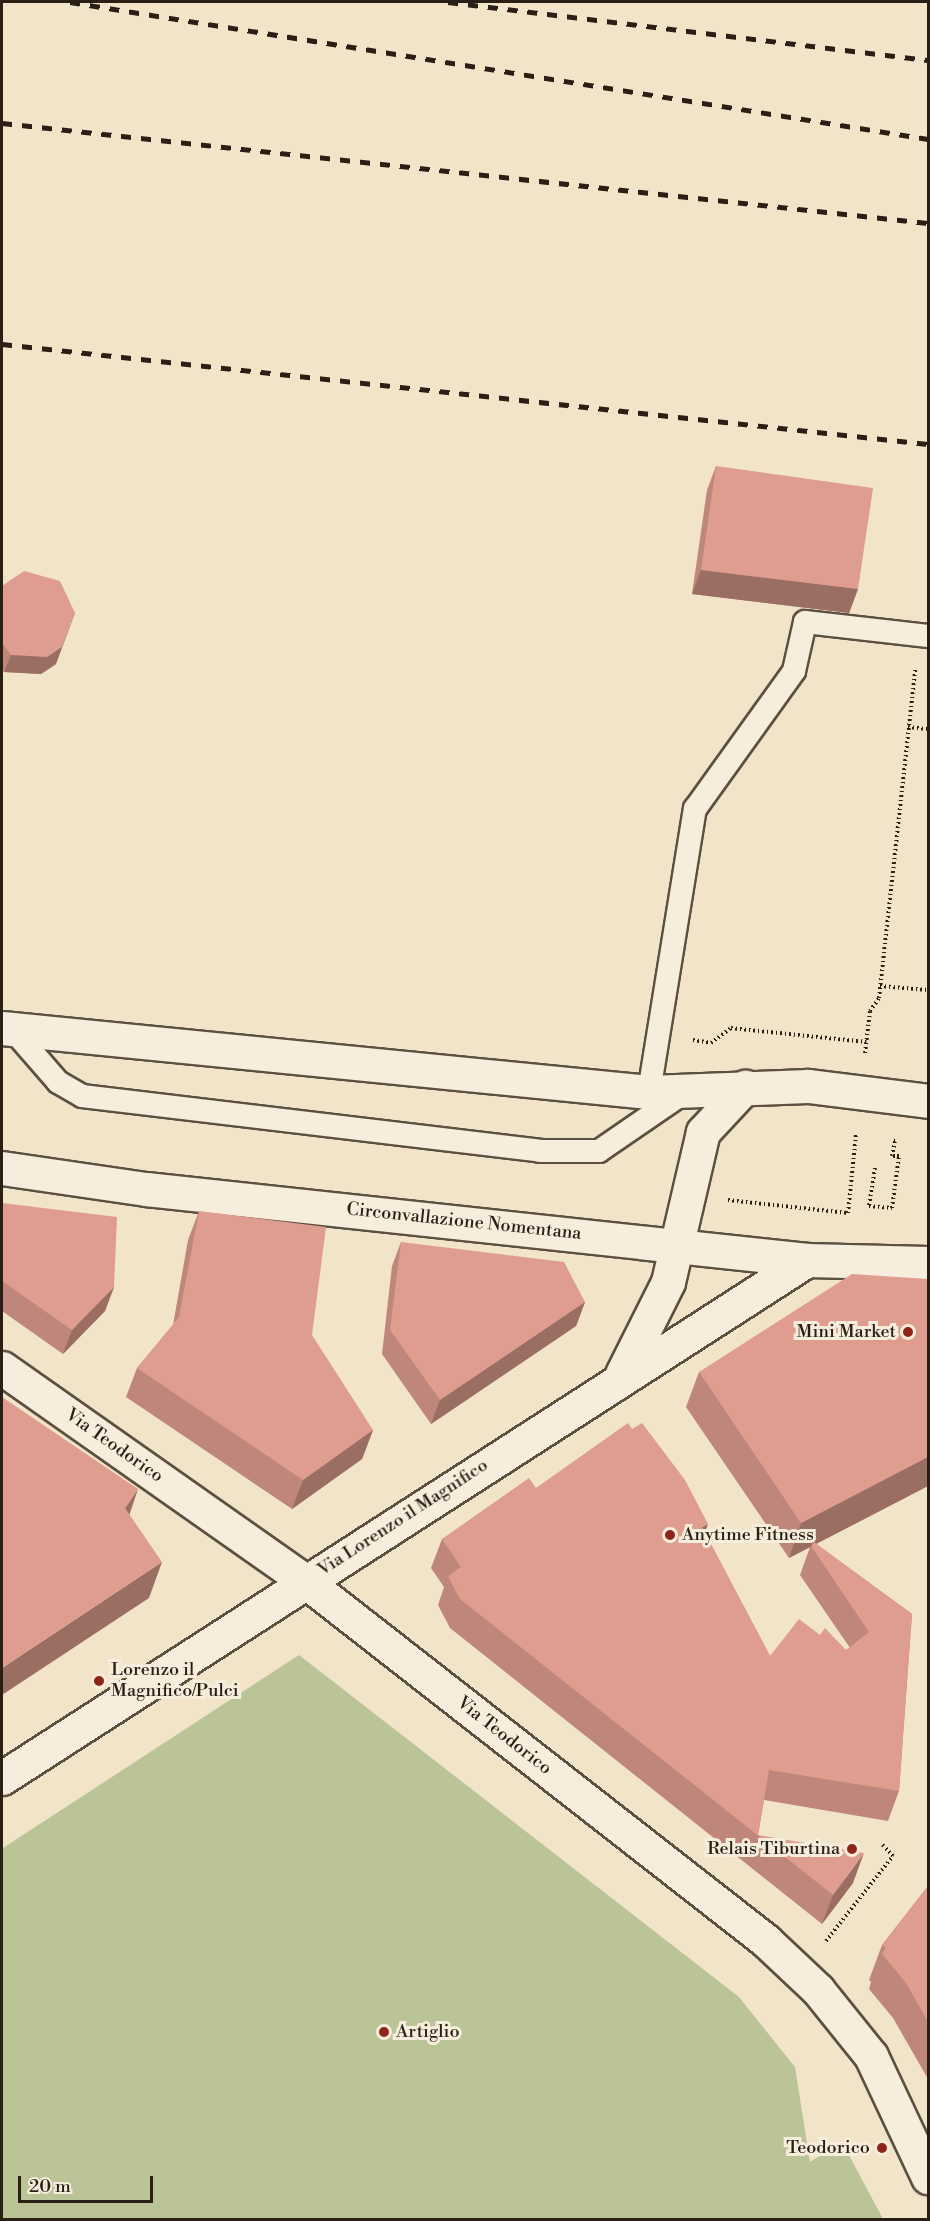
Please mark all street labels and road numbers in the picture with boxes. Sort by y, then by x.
street label: Circonvallazione Nomentana [345,1199,583,1245]
street label: Via Teodorico [61,1404,167,1488]
street label: Via Lorenzo il Magnifico [314,1455,492,1581]
street label: Via Teodorico [452,1692,556,1780]

